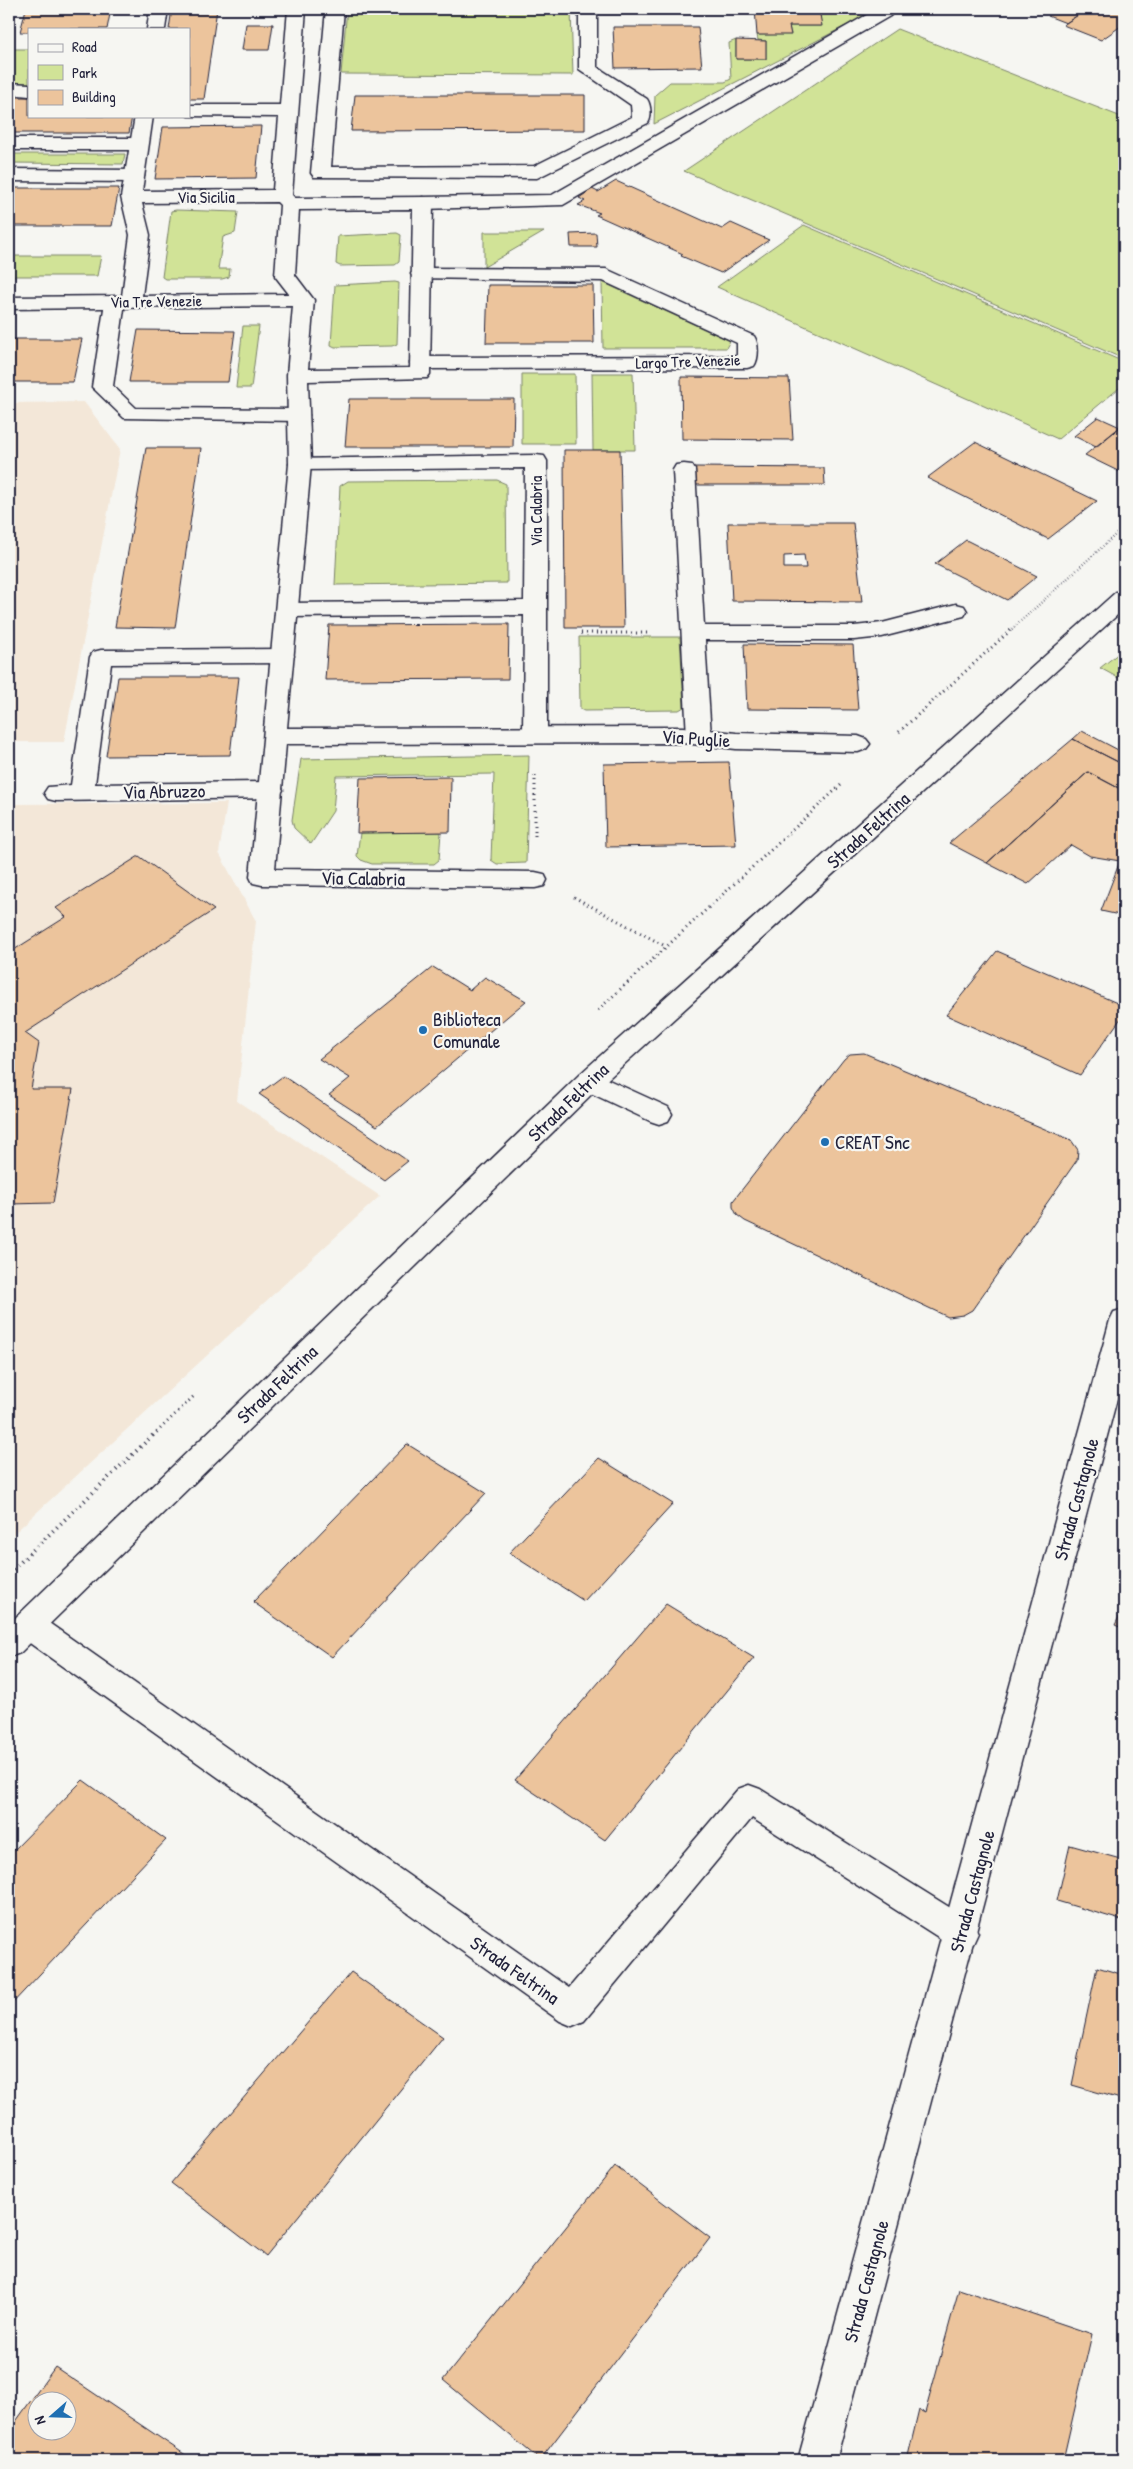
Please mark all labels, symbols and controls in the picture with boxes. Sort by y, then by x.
legend [28,28,190,118]
text: Road [72,36,97,57]
text: Park [72,62,97,83]
text: Building [72,86,116,107]
street label: Via Sicilia [177,186,235,208]
street label: Via Tre Venezie [110,289,203,313]
street label: Largo Tre Venezie [635,348,742,374]
street label: Via Calabria [525,476,547,546]
street label: Via Puglie [661,723,732,753]
street label: Via Abruzzo [122,777,206,805]
street label: Strada Feltrina [821,785,915,874]
street label: Via Calabria [321,864,406,892]
place label: Biblioteca Comunale [433,1006,501,1054]
marker: Biblioteca Comunale [417,1024,429,1036]
street label: Strada Feltrina [522,1056,615,1147]
place label: CREAT Snc [835,1129,910,1155]
marker: CREAT Snc [819,1136,831,1148]
street label: Strada Feltrina [231,1338,324,1429]
street label: Strada Castagnole [1047,1434,1105,1563]
street label: Strada Castagnole [943,1826,1001,1955]
street label: Strada Feltrina [465,1930,565,2011]
street label: Strada Castagnole [837,2216,895,2345]
north arrow [28,2392,78,2442]
text: N [29,2413,50,2427]

